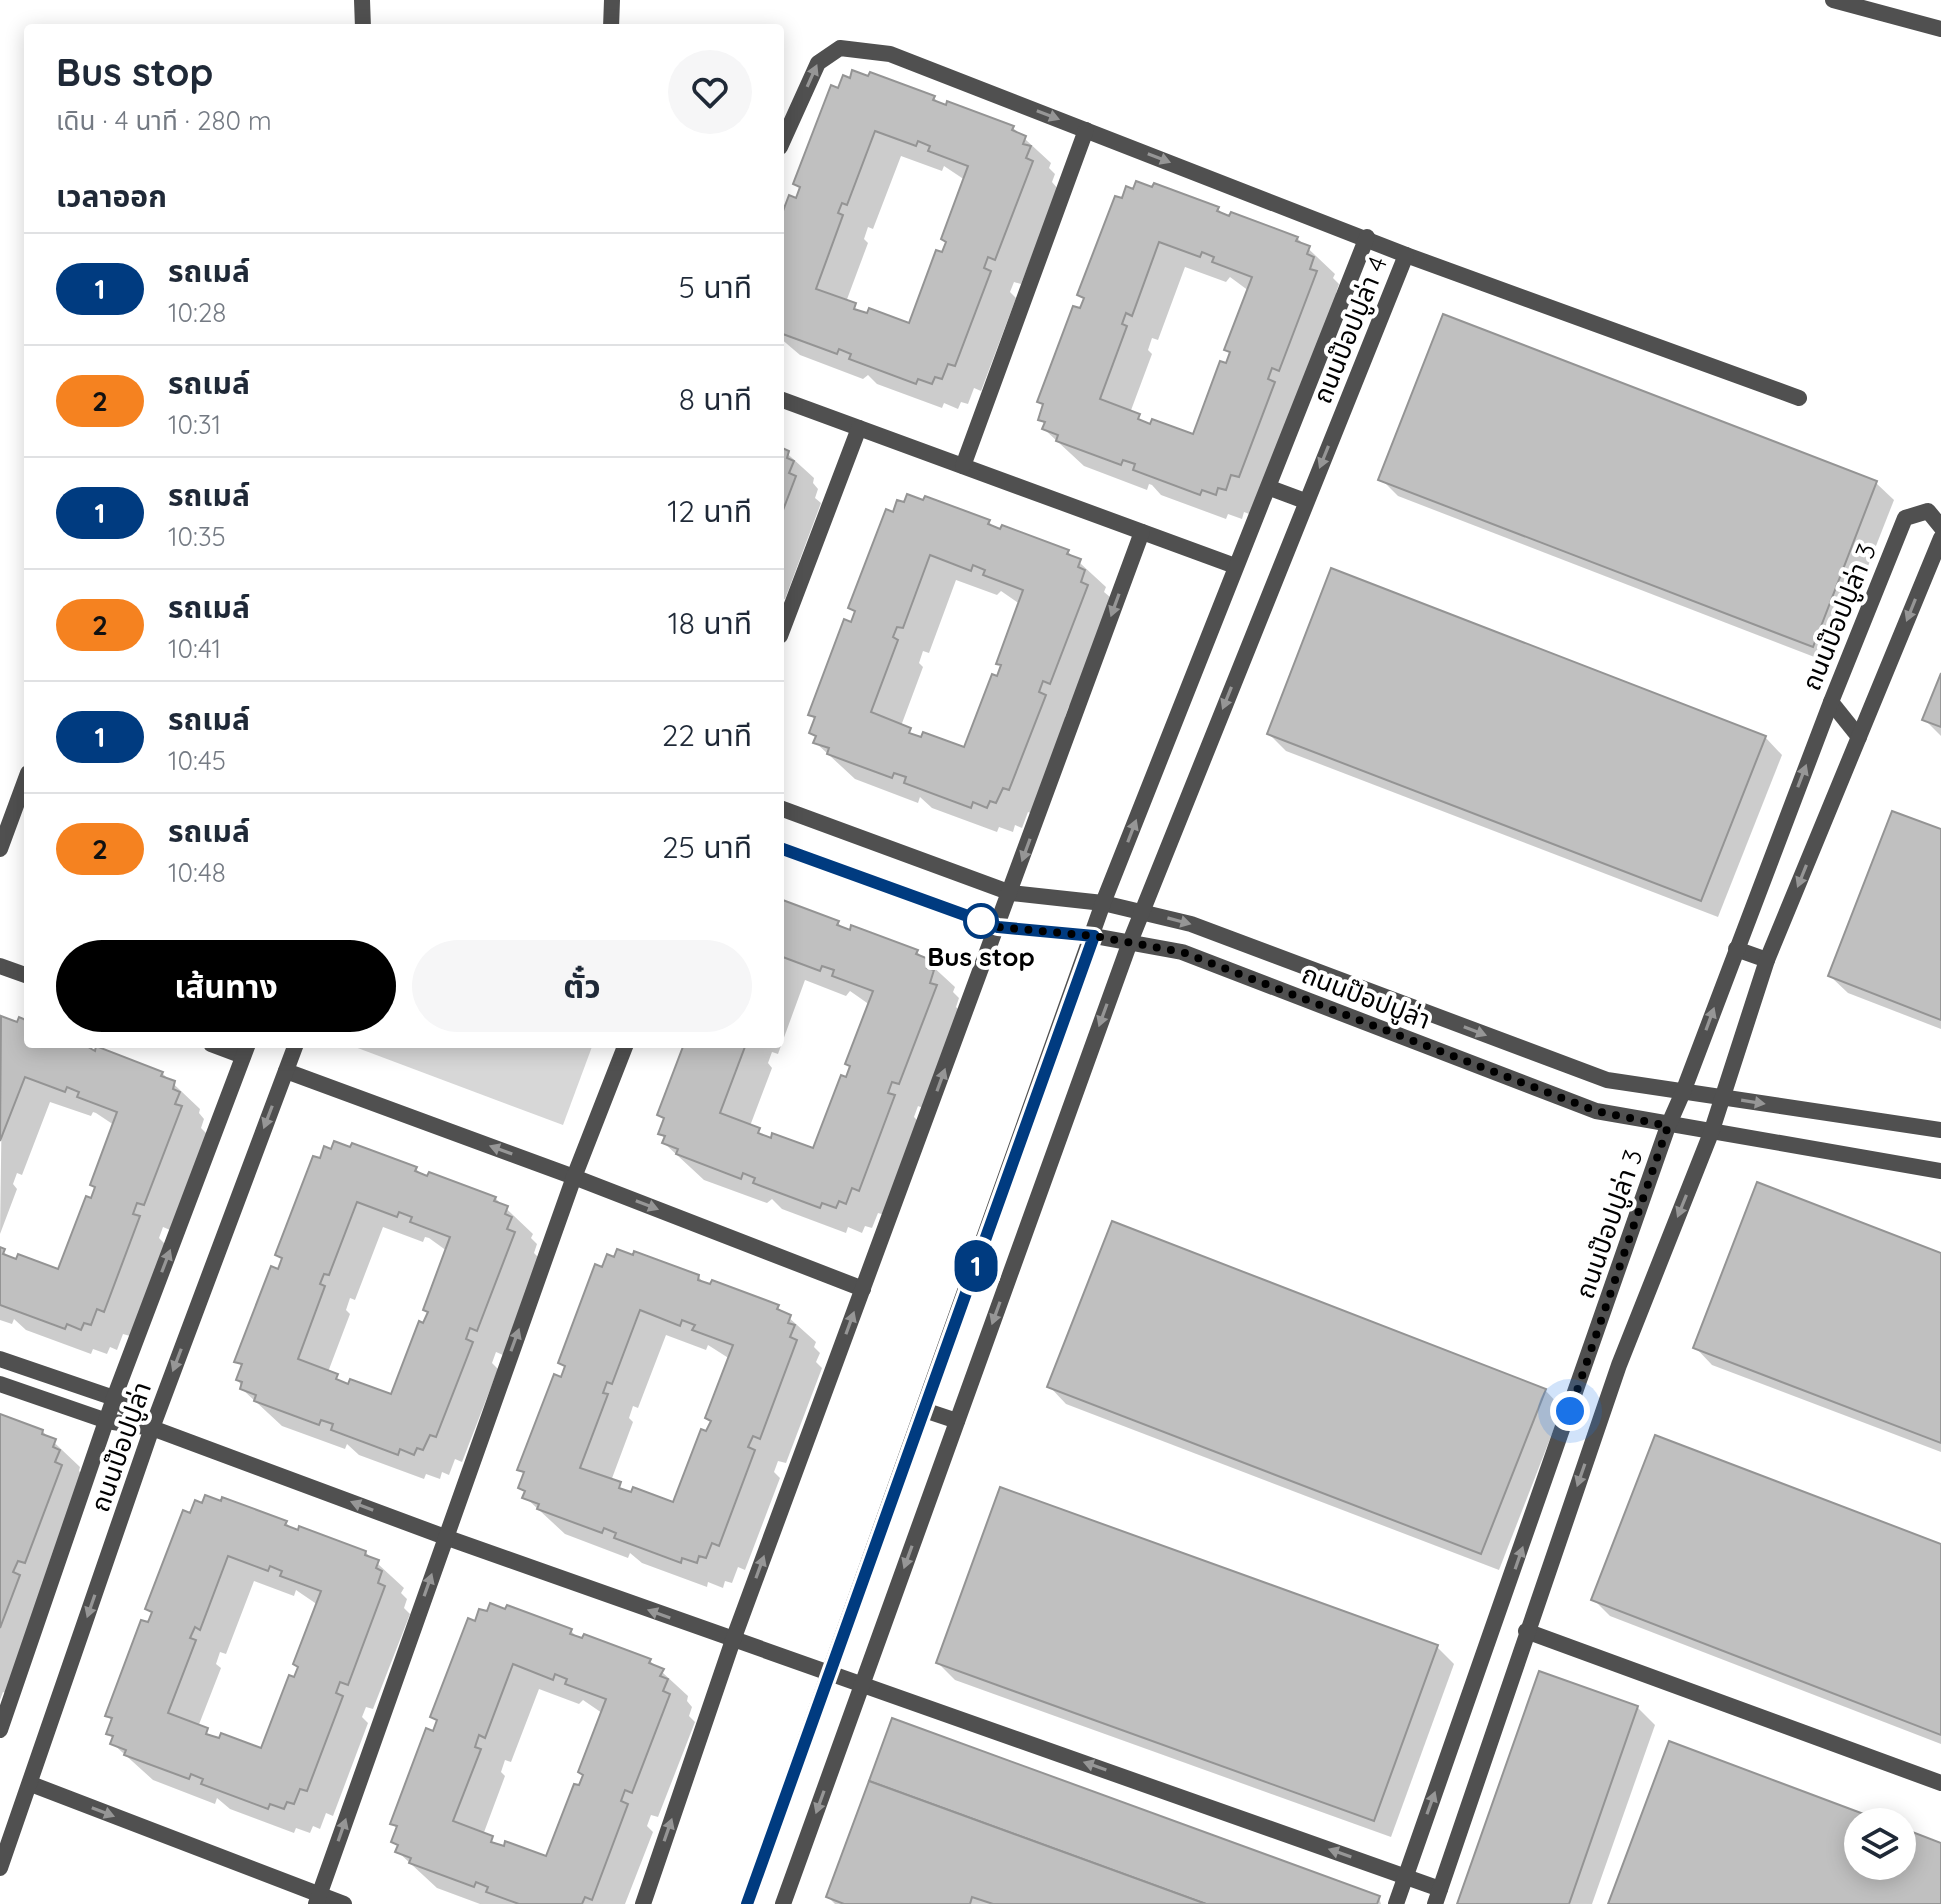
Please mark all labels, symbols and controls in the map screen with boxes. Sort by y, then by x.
text: Bus stop [56,48,213,96]
button: heart [668,50,752,134]
one-way arrow [805,64,819,88]
text: เดิน · 4 นาที · 280 m [56,104,272,137]
one-way arrow [1036,109,1060,122]
one-way arrow [1147,152,1171,165]
text: เวลาออก [56,177,167,215]
street label: ถนนป๊อปปูล่า 4 [1305,251,1394,408]
text: รถเมล์ [168,252,250,290]
text: 5 นาที [679,268,752,306]
text: 1 [95,271,105,306]
text: 10:28 [168,296,226,329]
text: รถเมล์ [168,364,250,402]
text: 8 นาที [679,380,752,418]
text: 2 [92,383,108,418]
text: 10:31 [168,408,221,441]
one-way arrow [1317,445,1330,469]
text: รถเมล์ [168,476,250,514]
text: 12 นาที [667,492,752,530]
text: 1 [95,495,105,530]
text: 10:35 [168,520,226,553]
street label: ถนนป๊อปปูล่า 3 [1794,538,1883,695]
text: รถเมล์ [168,588,250,626]
one-way arrow [1108,593,1121,617]
one-way arrow [1905,598,1918,622]
text: 18 นาที [668,604,752,642]
text: 2 [92,607,108,642]
text: 10:41 [168,632,221,665]
one-way arrow [1220,686,1233,710]
text: รถเมล์ [168,700,250,738]
text: 22 นาที [662,716,752,754]
text: 1 [95,719,105,754]
text: 10:45 [168,744,226,777]
one-way arrow [1796,764,1809,788]
text: รถเมล์ [168,812,250,850]
one-way arrow [1125,819,1138,843]
text: 25 นาที [662,828,752,866]
text: 2 [92,831,108,866]
one-way arrow [1019,838,1032,862]
text: 10:48 [168,856,226,889]
one-way arrow [1795,864,1808,888]
marker: Bus stop [964,904,998,938]
one-way arrow [1167,915,1192,927]
button: เส้นทาง [56,940,396,1032]
button: ตั๋ว [412,940,752,1032]
place label: Bus stop [927,940,1035,973]
street label: ถนนป๊อปปูล่า [1297,957,1435,1036]
one-way arrow [1096,1004,1109,1028]
one-way arrow [1704,1007,1717,1031]
one-way arrow [1463,1025,1487,1038]
one-way arrow [935,1068,948,1092]
one-way arrow [1741,1096,1766,1109]
one-way arrow [262,1105,274,1129]
one-way arrow [489,1143,513,1156]
street label: ถนนป๊อปปูล่า 3 [1568,1145,1649,1303]
one-way arrow [1675,1194,1688,1218]
one-way arrow [635,1199,659,1212]
line badge: 1 [950,1240,1002,1292]
text: 1 [971,1248,981,1283]
one-way arrow [160,1249,173,1273]
one-way arrow [989,1301,1002,1325]
one-way arrow [844,1311,857,1335]
one-way arrow [510,1328,522,1352]
one-way arrow [170,1349,183,1373]
street label: ถนนป๊อปปูล่า [83,1378,158,1516]
your location [1550,1391,1590,1431]
one-way arrow [1574,1463,1586,1487]
one-way arrow [350,1500,374,1512]
one-way arrow [901,1545,913,1569]
one-way arrow [1513,1546,1526,1570]
one-way arrow [754,1555,767,1579]
one-way arrow [422,1573,434,1597]
one-way arrow [85,1594,97,1618]
one-way arrow [647,1607,671,1620]
one-way arrow [1083,1760,1107,1772]
one-way arrow [813,1790,825,1814]
one-way arrow [1425,1790,1438,1814]
one-way arrow [92,1806,116,1819]
map controls [1844,1808,1916,1880]
button: layers [1844,1808,1916,1880]
one-way arrow [336,1818,348,1842]
one-way arrow [663,1818,675,1842]
one-way arrow [1328,1846,1352,1859]

